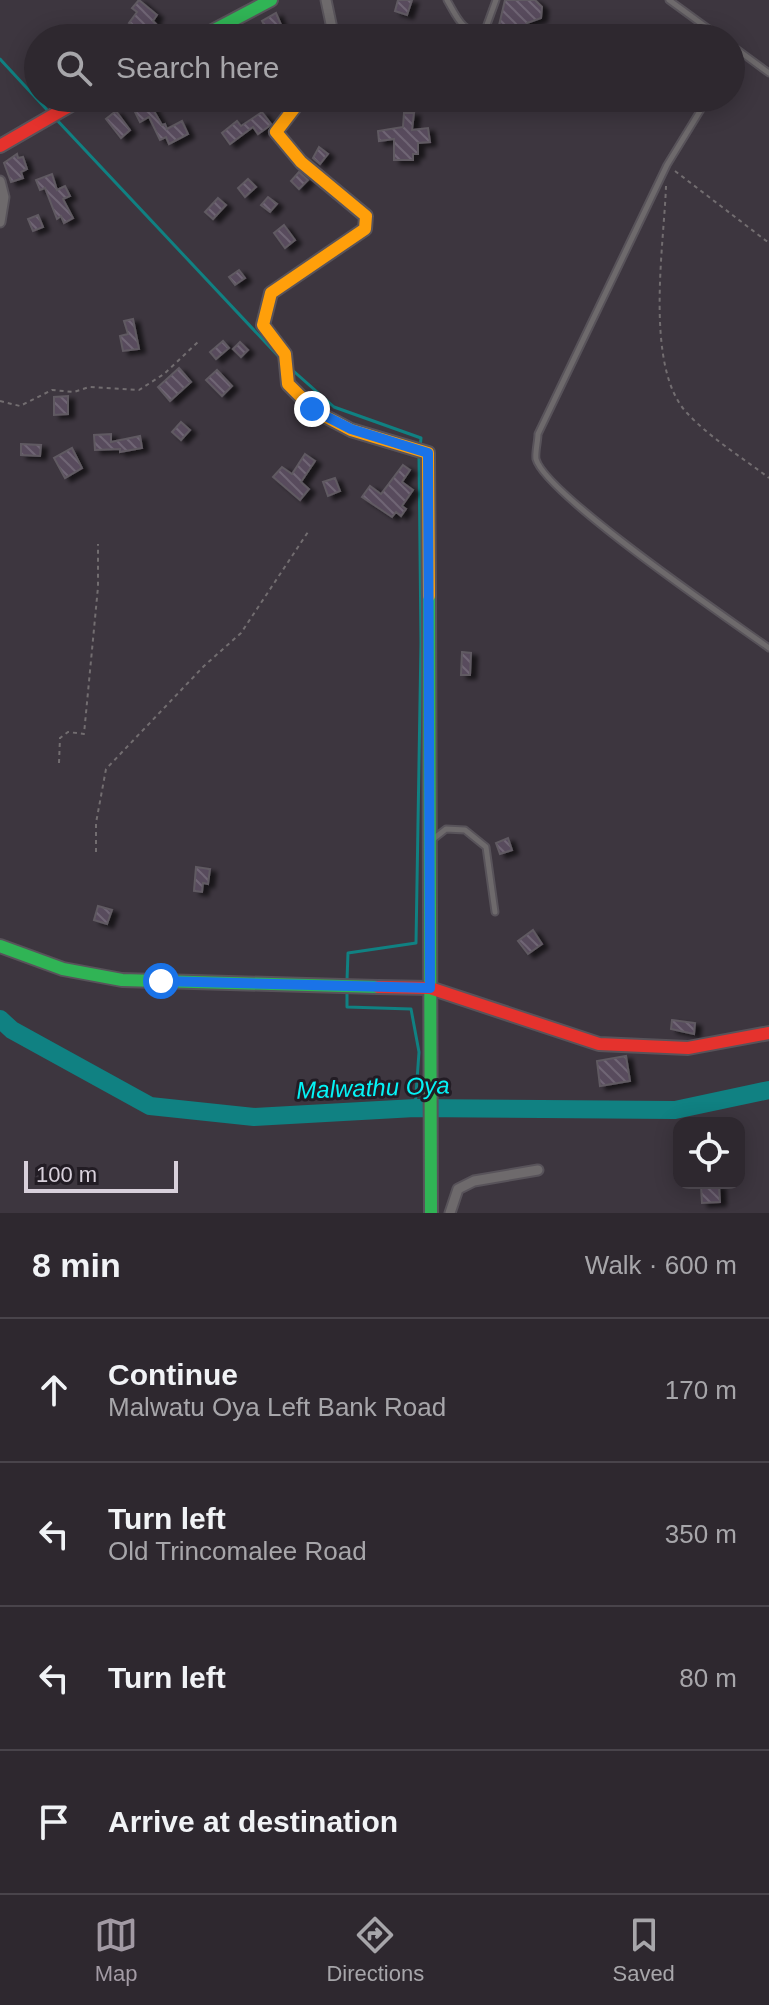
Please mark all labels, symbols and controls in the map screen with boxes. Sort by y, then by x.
search box [24,24,745,112]
icon: search [52,46,96,90]
text: Search here [116,51,279,84]
route end [294,391,330,427]
route start [143,963,179,999]
water label: Malwathu Oya [296,1071,450,1104]
map controls [673,1117,745,1189]
button: locate [673,1117,745,1189]
scale bar [24,1157,178,1193]
text: 100 m [36,1162,97,1187]
text: 8 min [32,1246,121,1284]
text: Walk · 600 m [585,1250,737,1280]
text: Continue [108,1358,238,1391]
icon: ahead [32,1368,76,1412]
text: 170 m [665,1375,737,1405]
text: Malwatu Oya Left Bank Road [108,1392,446,1422]
text: Turn left [108,1502,226,1535]
icon: left [32,1512,76,1556]
text: 350 m [665,1519,737,1549]
text: Old Trincomalee Road [108,1536,367,1566]
icon: left [32,1656,76,1700]
text: Turn left [108,1661,226,1694]
text: 80 m [679,1663,737,1693]
icon: arrive [32,1800,76,1844]
text: Arrive at destination [108,1805,398,1838]
tab: Map [94,1913,138,1987]
tab: Directions [326,1913,424,1987]
tab: Saved [612,1913,675,1987]

